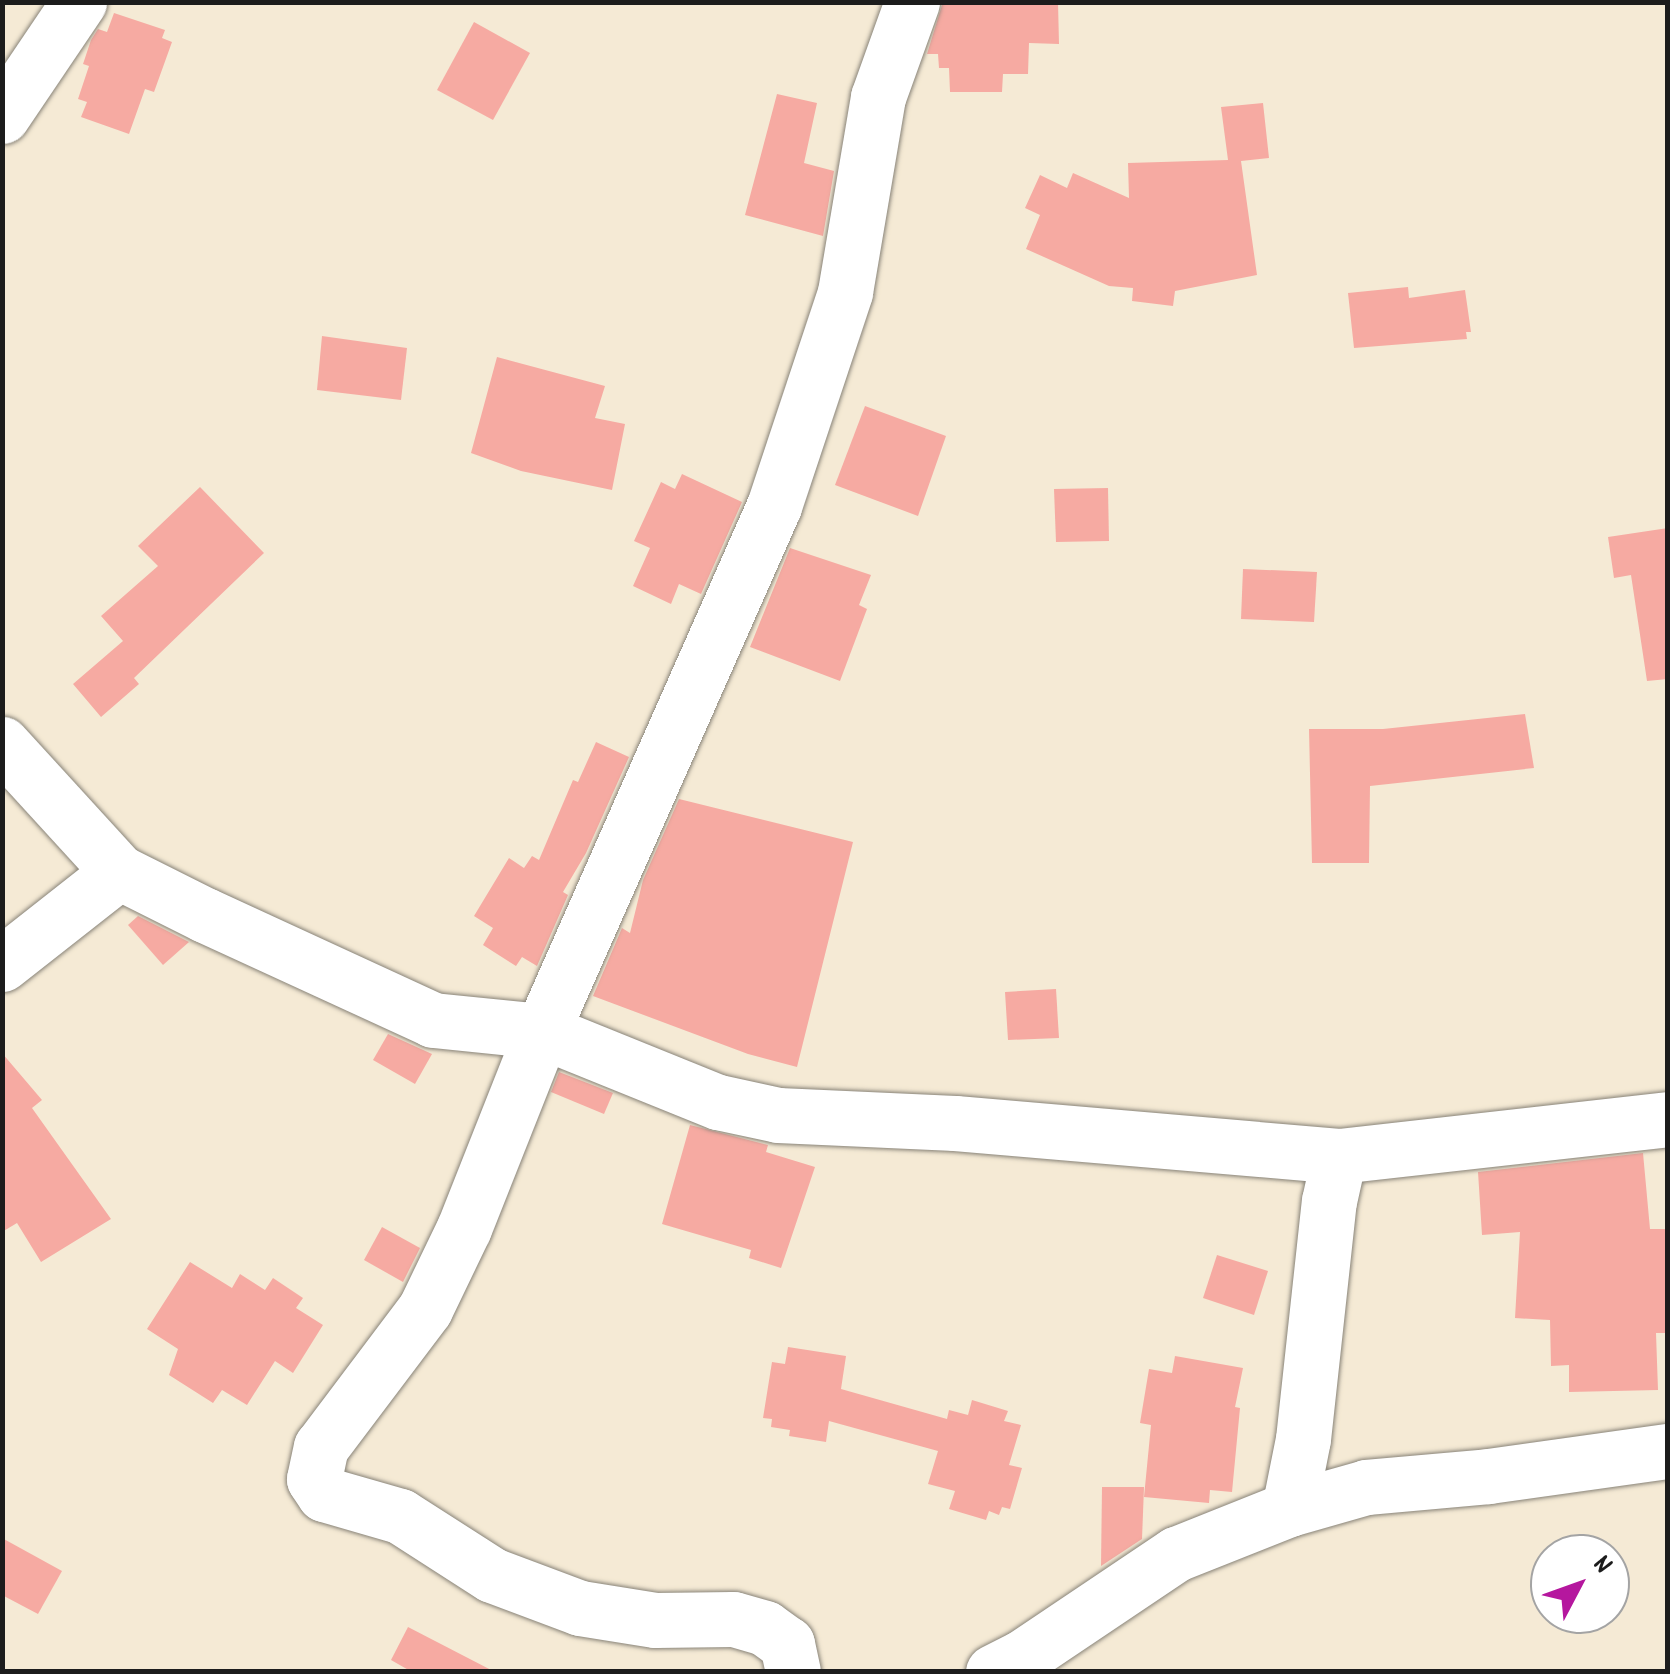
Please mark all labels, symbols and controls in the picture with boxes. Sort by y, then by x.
north arrow [1530,1534,1630,1634]
text: N [1581,1547,1621,1584]

